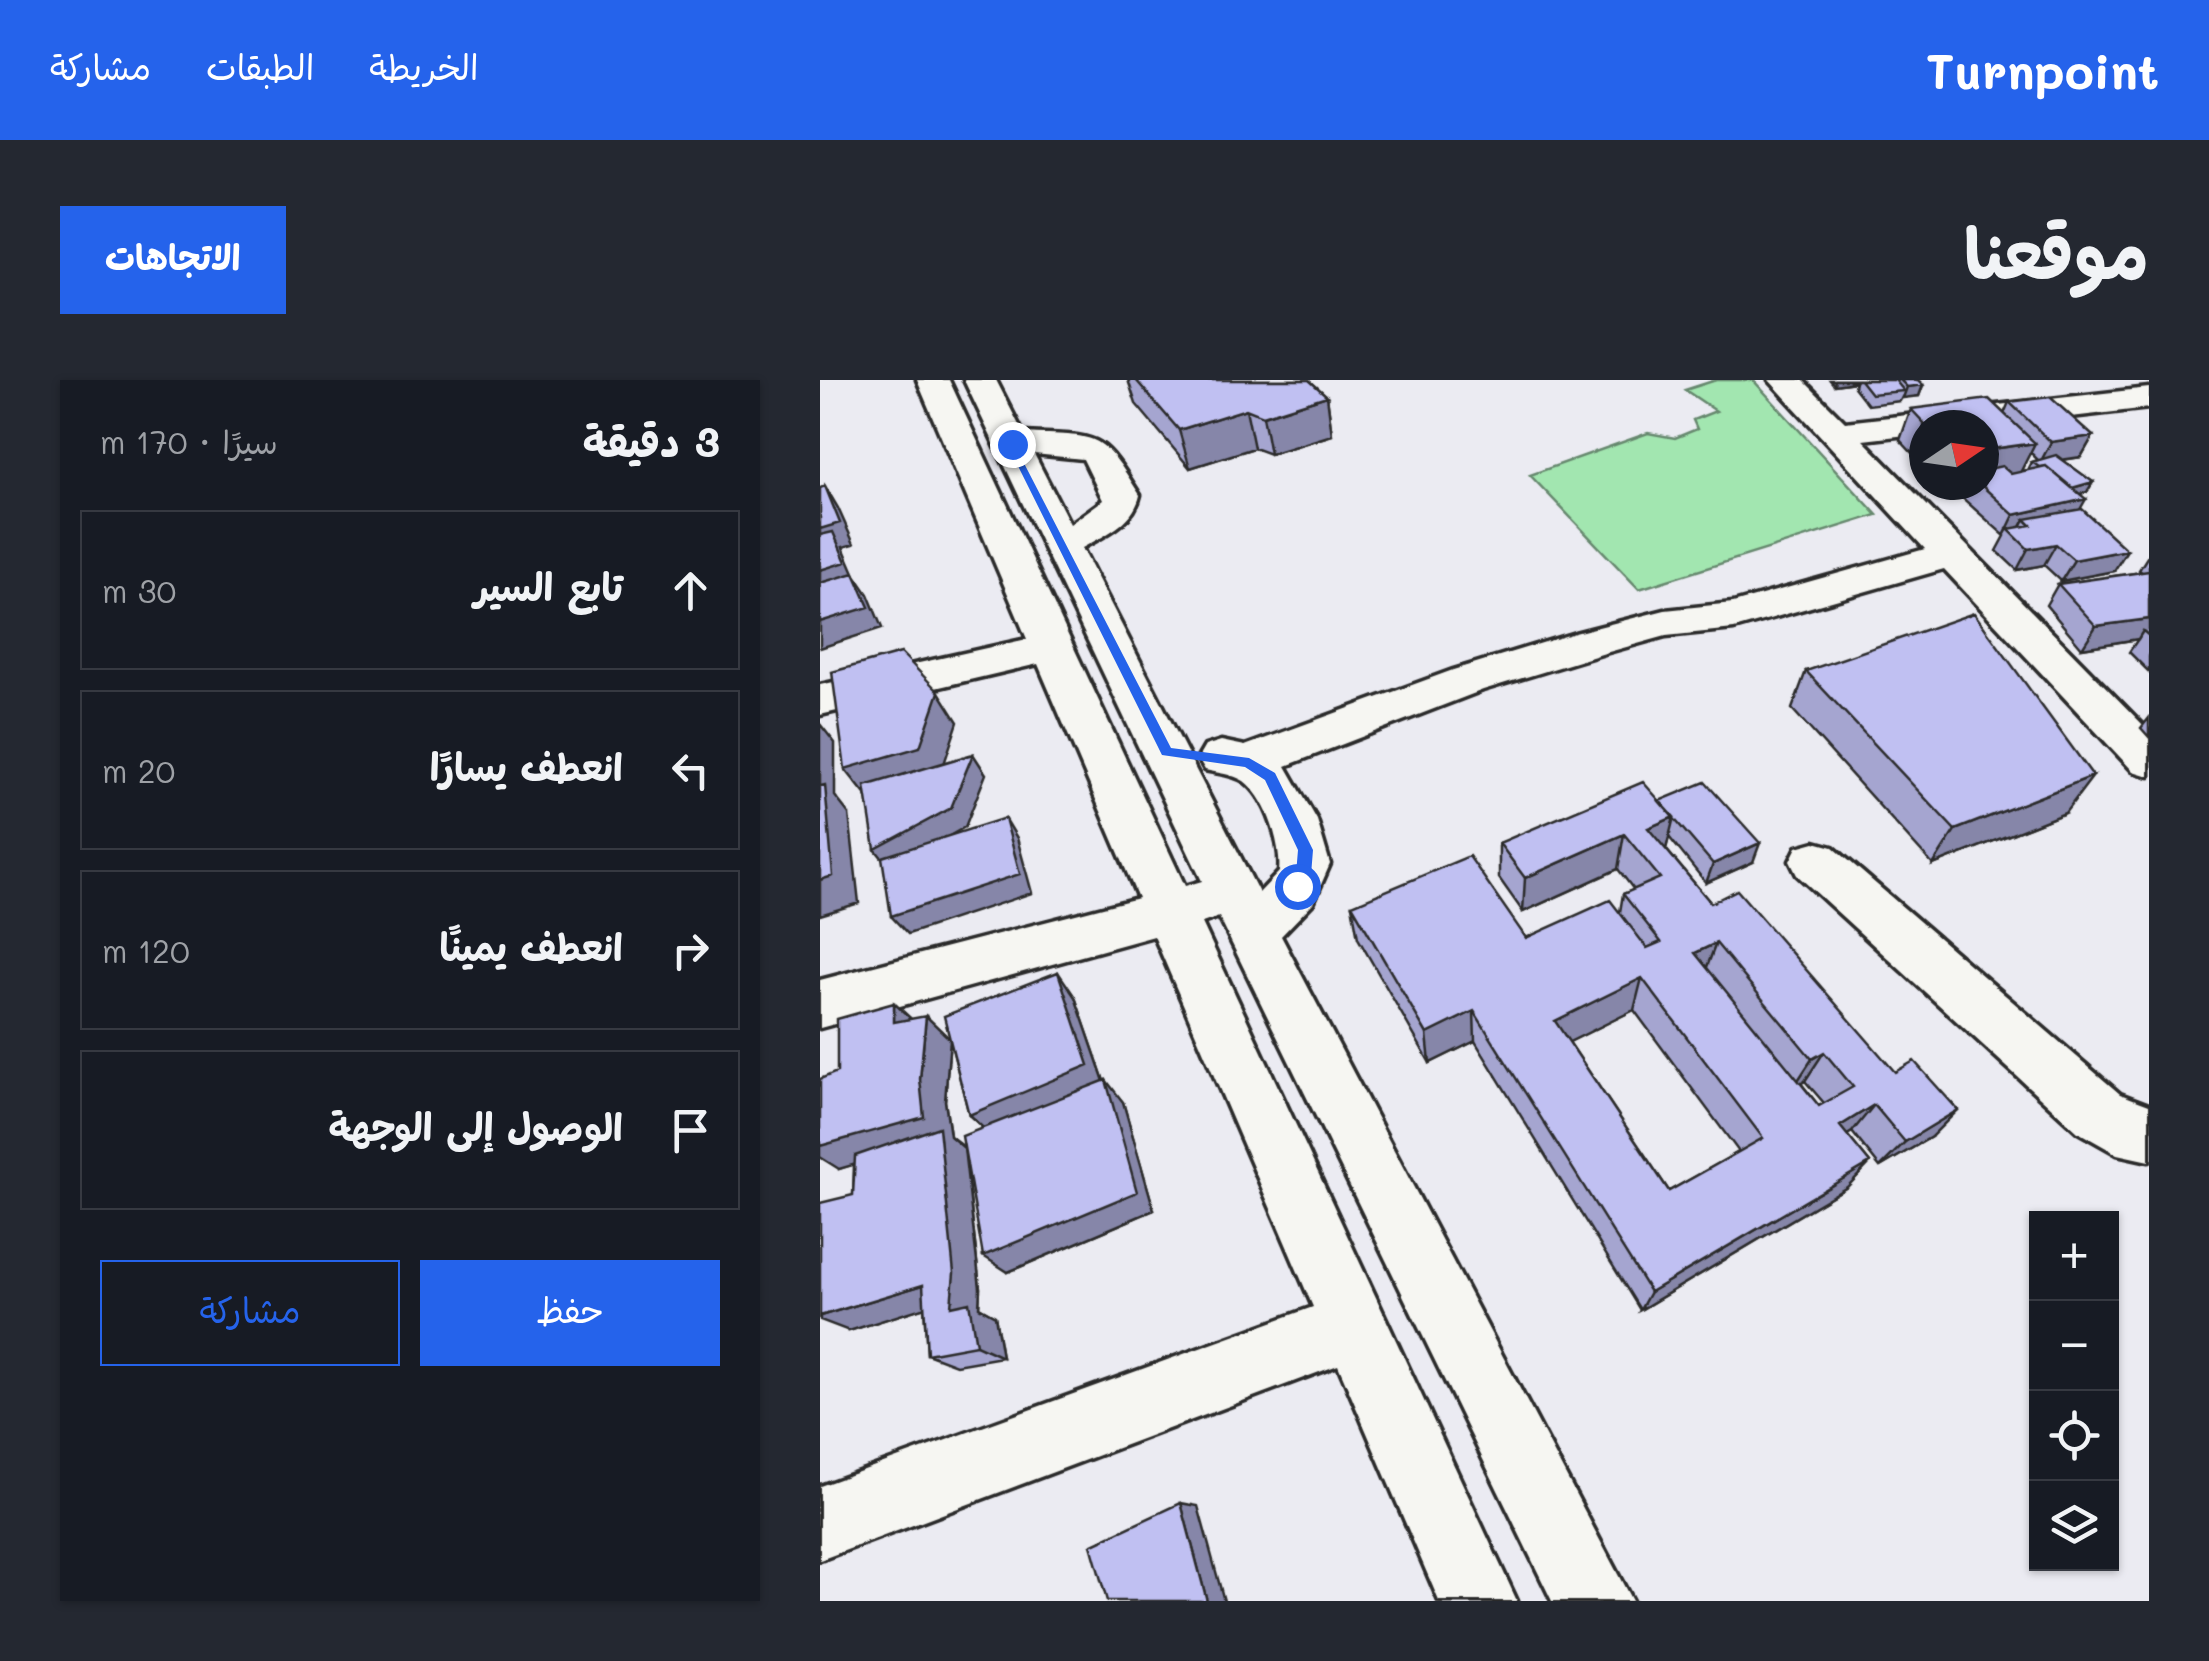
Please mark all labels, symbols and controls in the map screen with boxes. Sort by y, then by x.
text: Turnpoint [1926,39,2159,101]
text: مشاركة [50,43,151,89]
text: الطبقات [206,43,314,89]
text: الخريطة [369,43,479,89]
text: موقعنا [1964,205,2149,297]
button: الاتجاهات [60,206,286,314]
north arrow [1909,410,1999,500]
text: 3 دقيقة [583,413,720,468]
text: سيرًا · 170 m [100,420,278,462]
route end [990,422,1036,468]
text: تابع السير [474,561,623,611]
icon: ahead [663,563,718,618]
text: 30 m [102,569,176,611]
text: انعطف يسارًا [430,741,623,791]
icon: left [663,743,718,798]
text: 20 m [102,749,175,791]
route start [1275,864,1321,910]
text: انعطف يمينًا [440,921,623,971]
icon: right [663,923,718,978]
text: 120 m [102,929,190,971]
text: الوصول إلى الوجهة [328,1101,623,1151]
icon: arrive [663,1103,718,1158]
map controls [2029,1211,2119,1571]
button: + [2029,1211,2119,1301]
button: مشاركة [100,1260,400,1366]
button: حفظ [420,1260,720,1366]
button: − [2029,1301,2119,1391]
button: locate [2029,1391,2119,1481]
button: layers [2029,1481,2119,1571]

